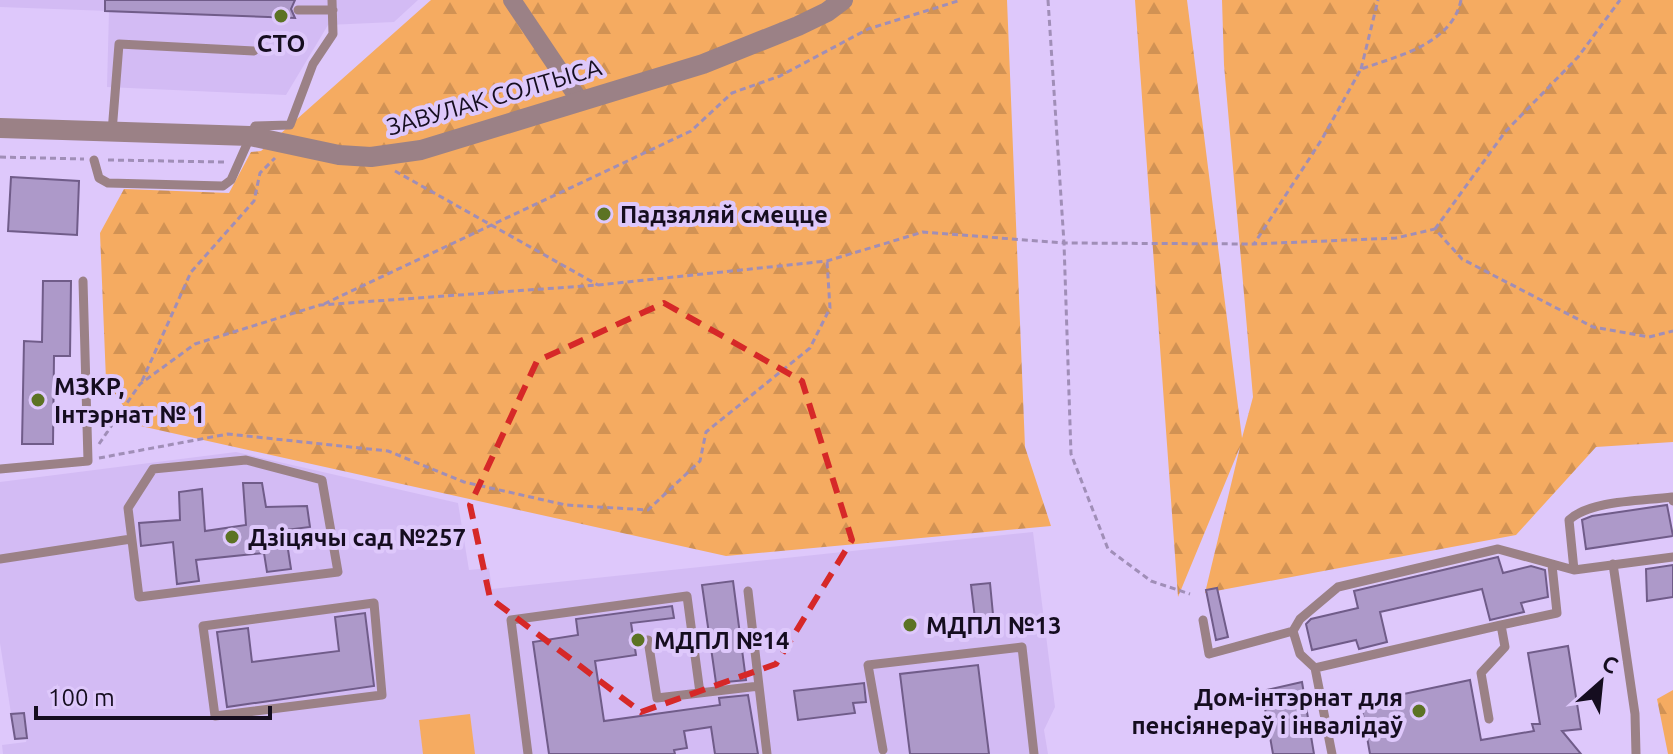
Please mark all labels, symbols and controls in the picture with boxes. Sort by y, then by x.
marker: СТО [272,7,290,25]
place label: СТО [257,30,305,57]
street label: ЗАВУЛАК СОЛТЫСА [383,53,605,141]
place label: Падзяляй смецце [620,201,828,228]
marker: Падзяляй смецце [595,205,613,223]
place label: МЗКР, Інтэрнат № 1 [54,373,205,428]
marker: МЗКР, Інтэрнат № 1 [29,391,47,409]
place label: Дзіцячы сад №257 [248,524,466,551]
marker: Дзіцячы сад №257 [223,528,241,546]
place label: МДПЛ №13 [926,612,1062,639]
marker: МДПЛ №13 [901,616,919,634]
place label: МДПЛ №14 [654,627,790,654]
marker: МДПЛ №14 [629,631,647,649]
north arrow [1561,642,1641,722]
text: С [1598,649,1622,678]
scale bar [36,670,270,720]
text: 100 m [48,684,115,711]
place label: Дом-інтэрнат для пенсіянераў і інвалідаў [1132,684,1403,739]
marker: Дом-інтэрнат для пенсіянераў і інвалідаў [1410,702,1428,720]

